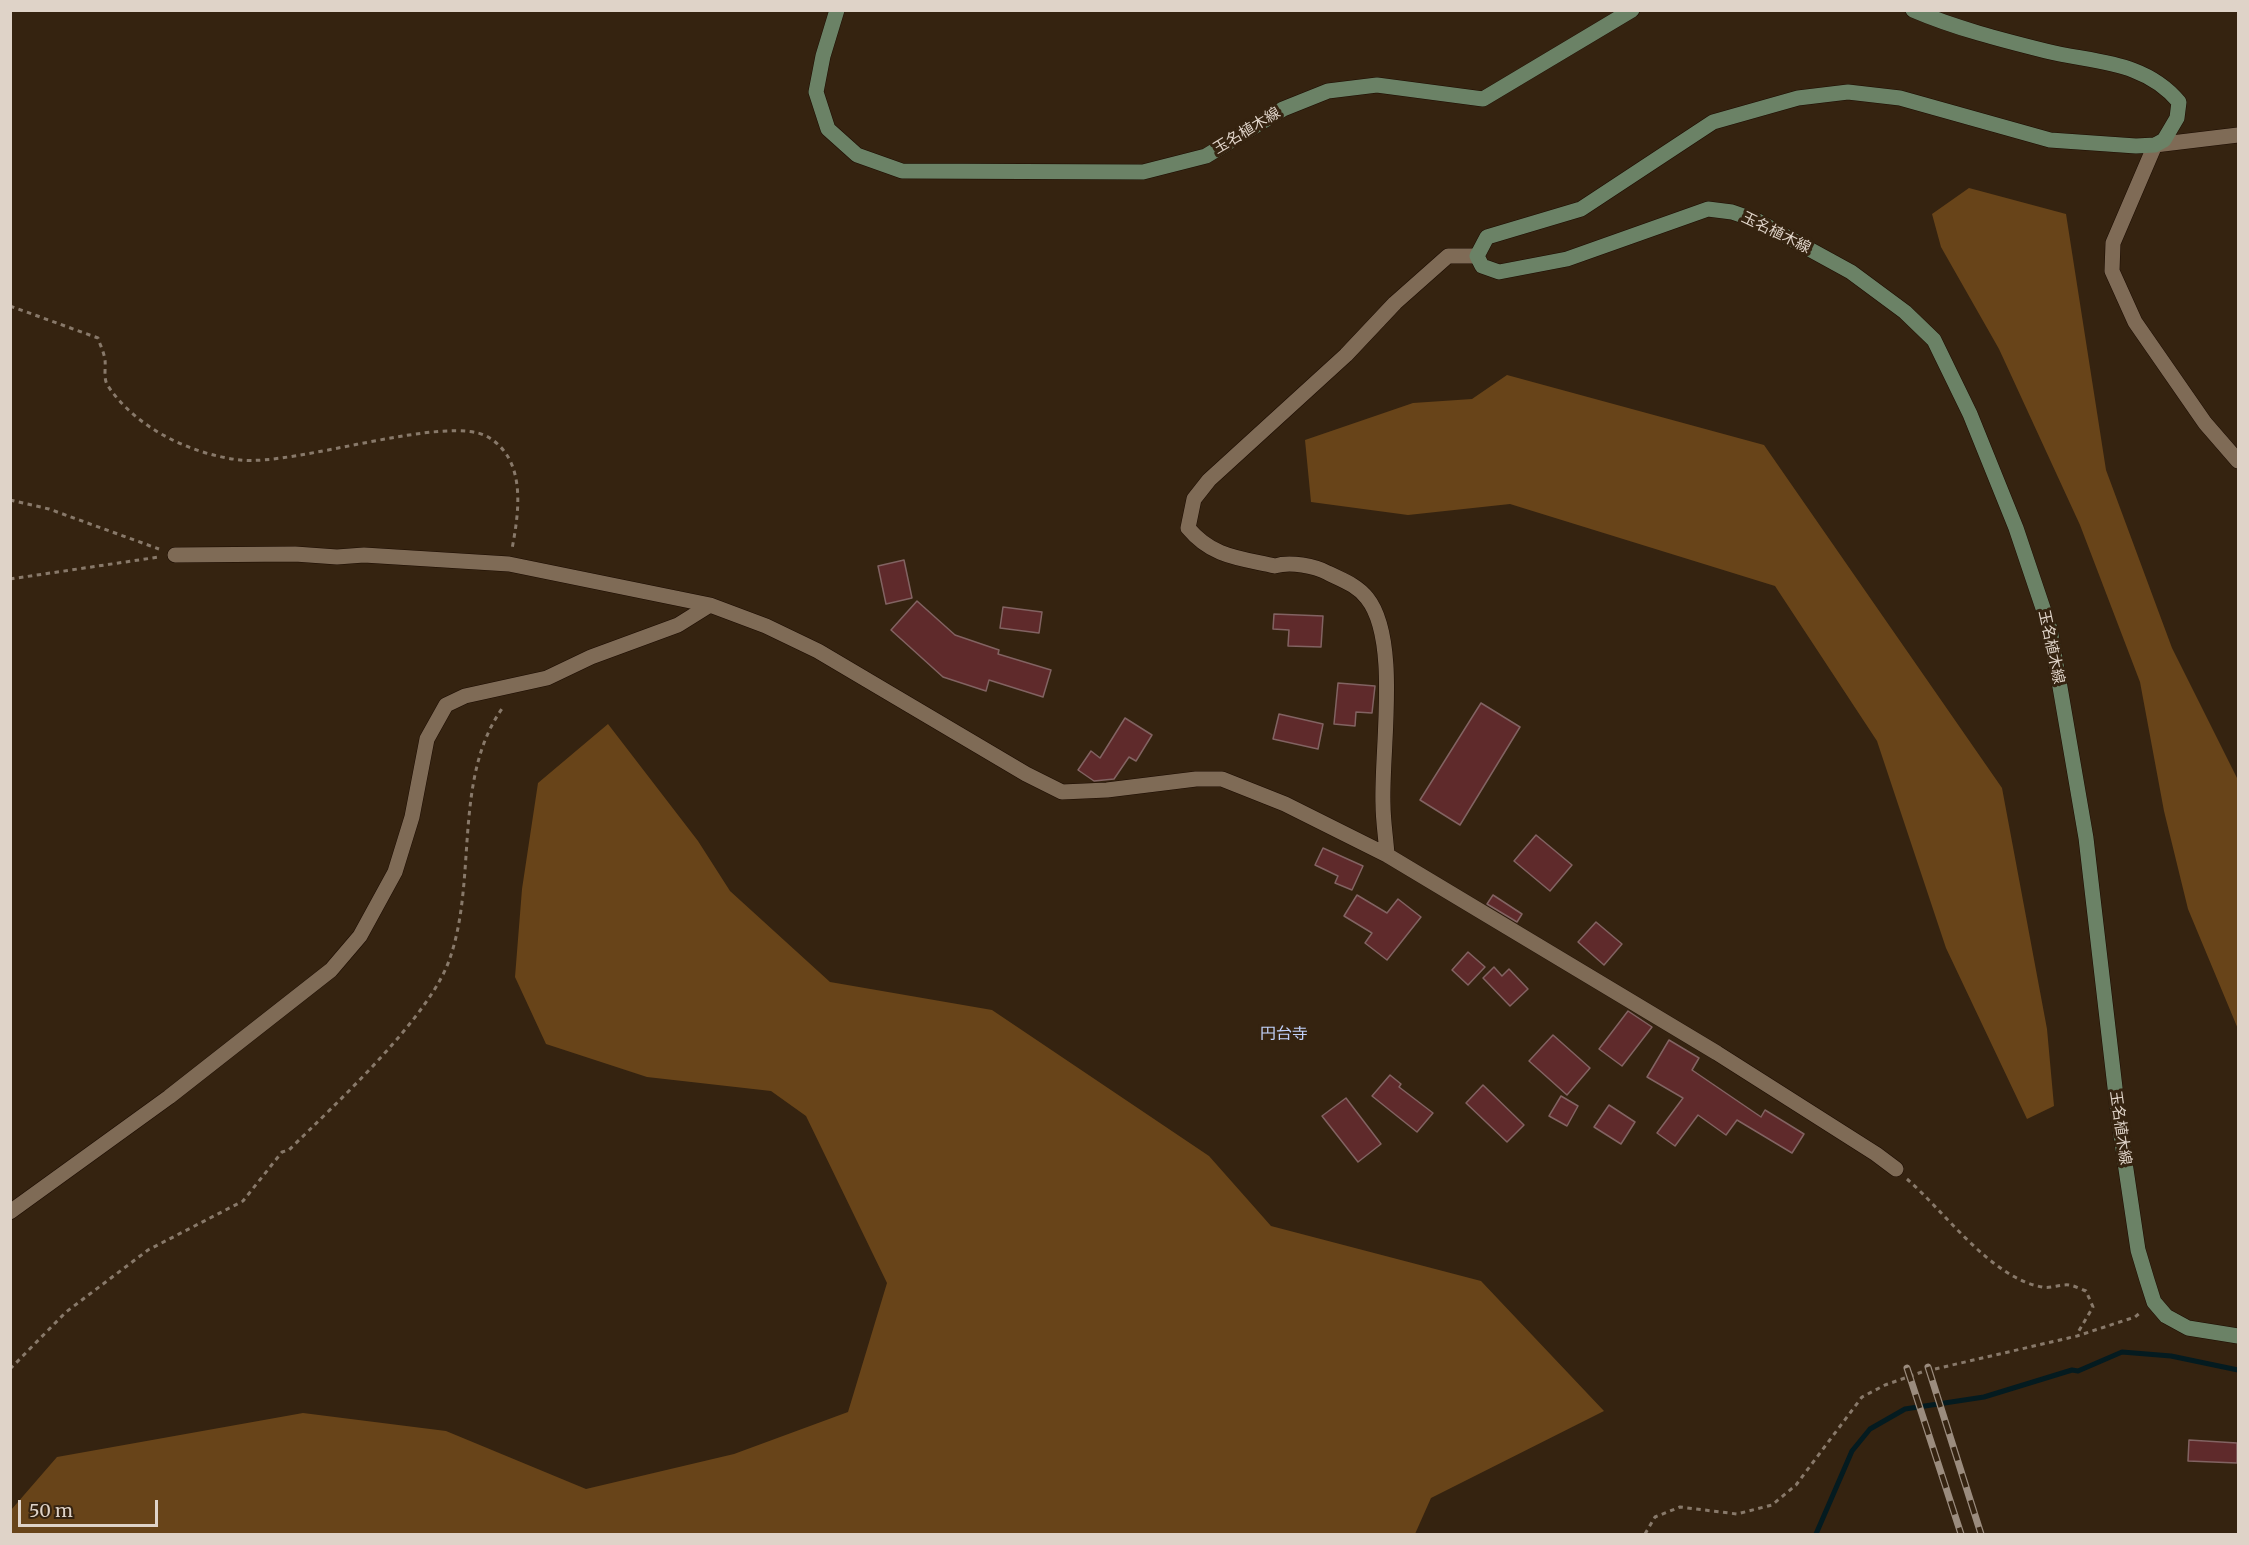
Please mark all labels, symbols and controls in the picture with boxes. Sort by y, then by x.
street label: 玉名植木線 [1210,104,1284,158]
street label: 玉名植木線 [1738,208,1814,258]
street label: 玉名植木線 [2034,608,2068,686]
district label: 円台寺 [1260,1024,1308,1044]
street label: 玉名植木線 [2106,1090,2134,1166]
scale bar [21,1488,160,1526]
text: 50 m [29,1499,73,1522]

